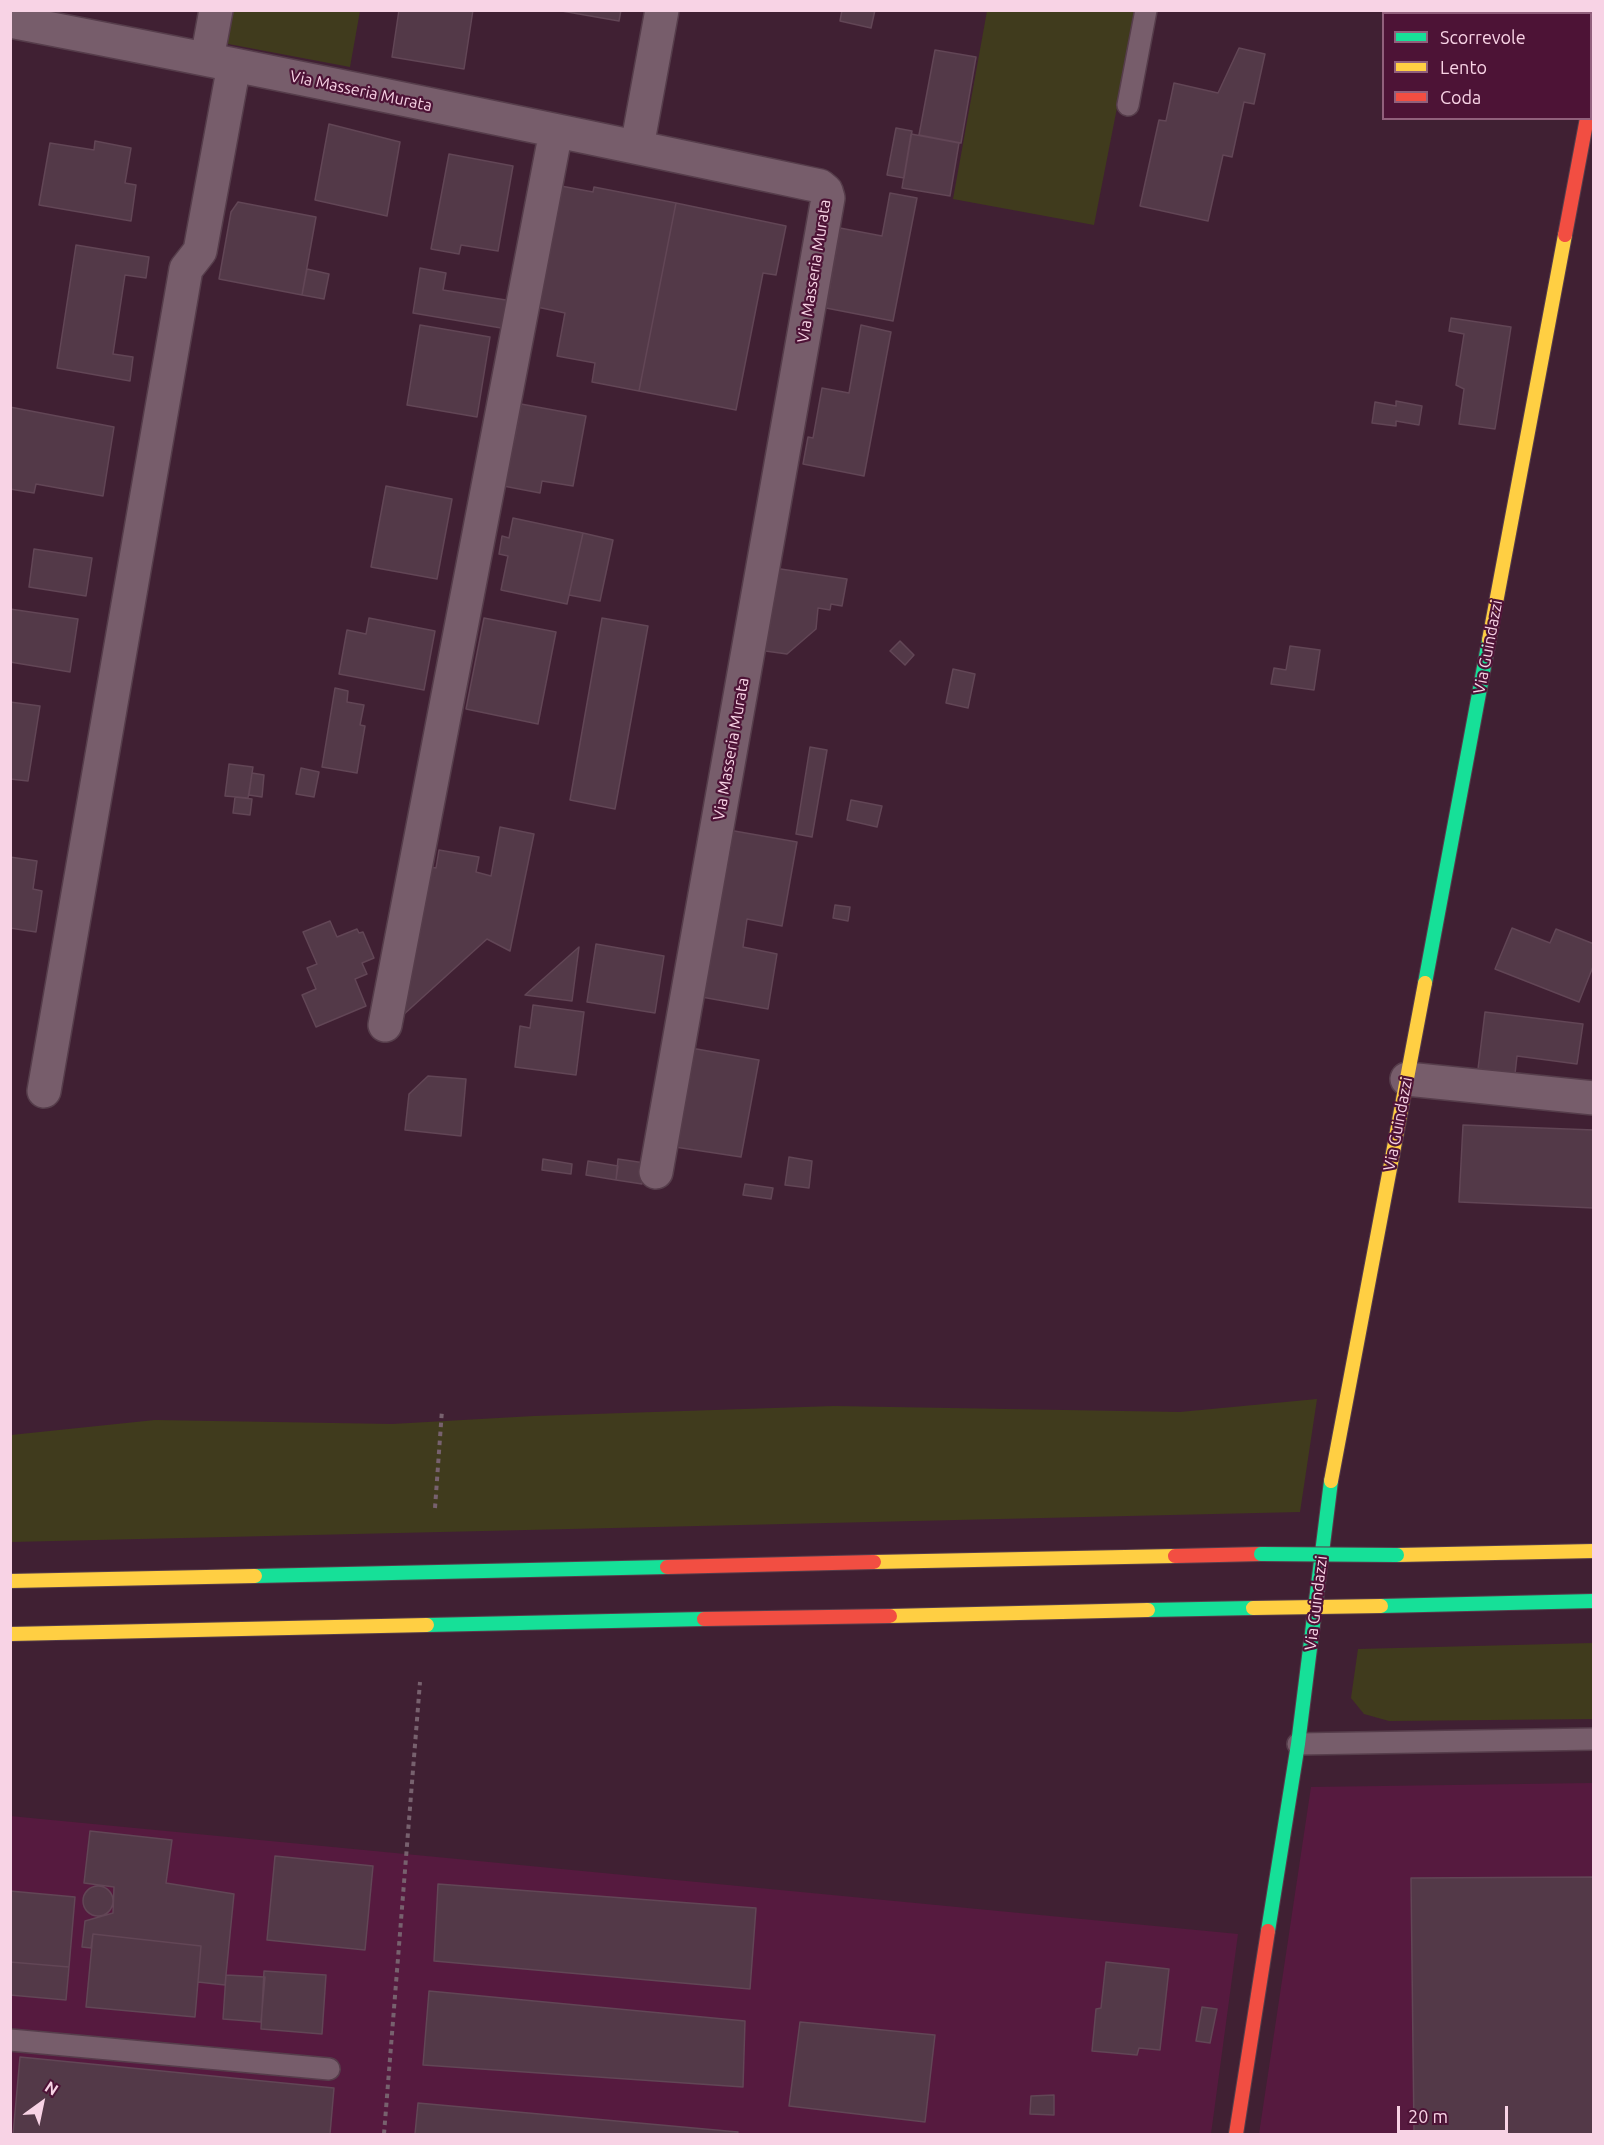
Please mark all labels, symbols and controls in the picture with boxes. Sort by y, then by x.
legend [1382,12,1592,120]
text: Scorrevole [1440,27,1526,47]
text: Lento [1440,57,1487,77]
street label: Via Masseria Murata [288,67,434,115]
text: Coda [1440,87,1481,107]
street label: Via Masseria Murata [793,198,835,344]
street label: Via Guindazzi [1469,598,1507,696]
street label: Via Masseria Murata [709,676,753,822]
street label: Via Guindazzi [1379,1075,1417,1173]
street label: Via Guindazzi [1301,1554,1331,1652]
north arrow [12,2073,72,2133]
text: N [42,2077,62,2099]
scale bar [1400,2094,1511,2132]
text: 20 m [1408,2106,1448,2126]

